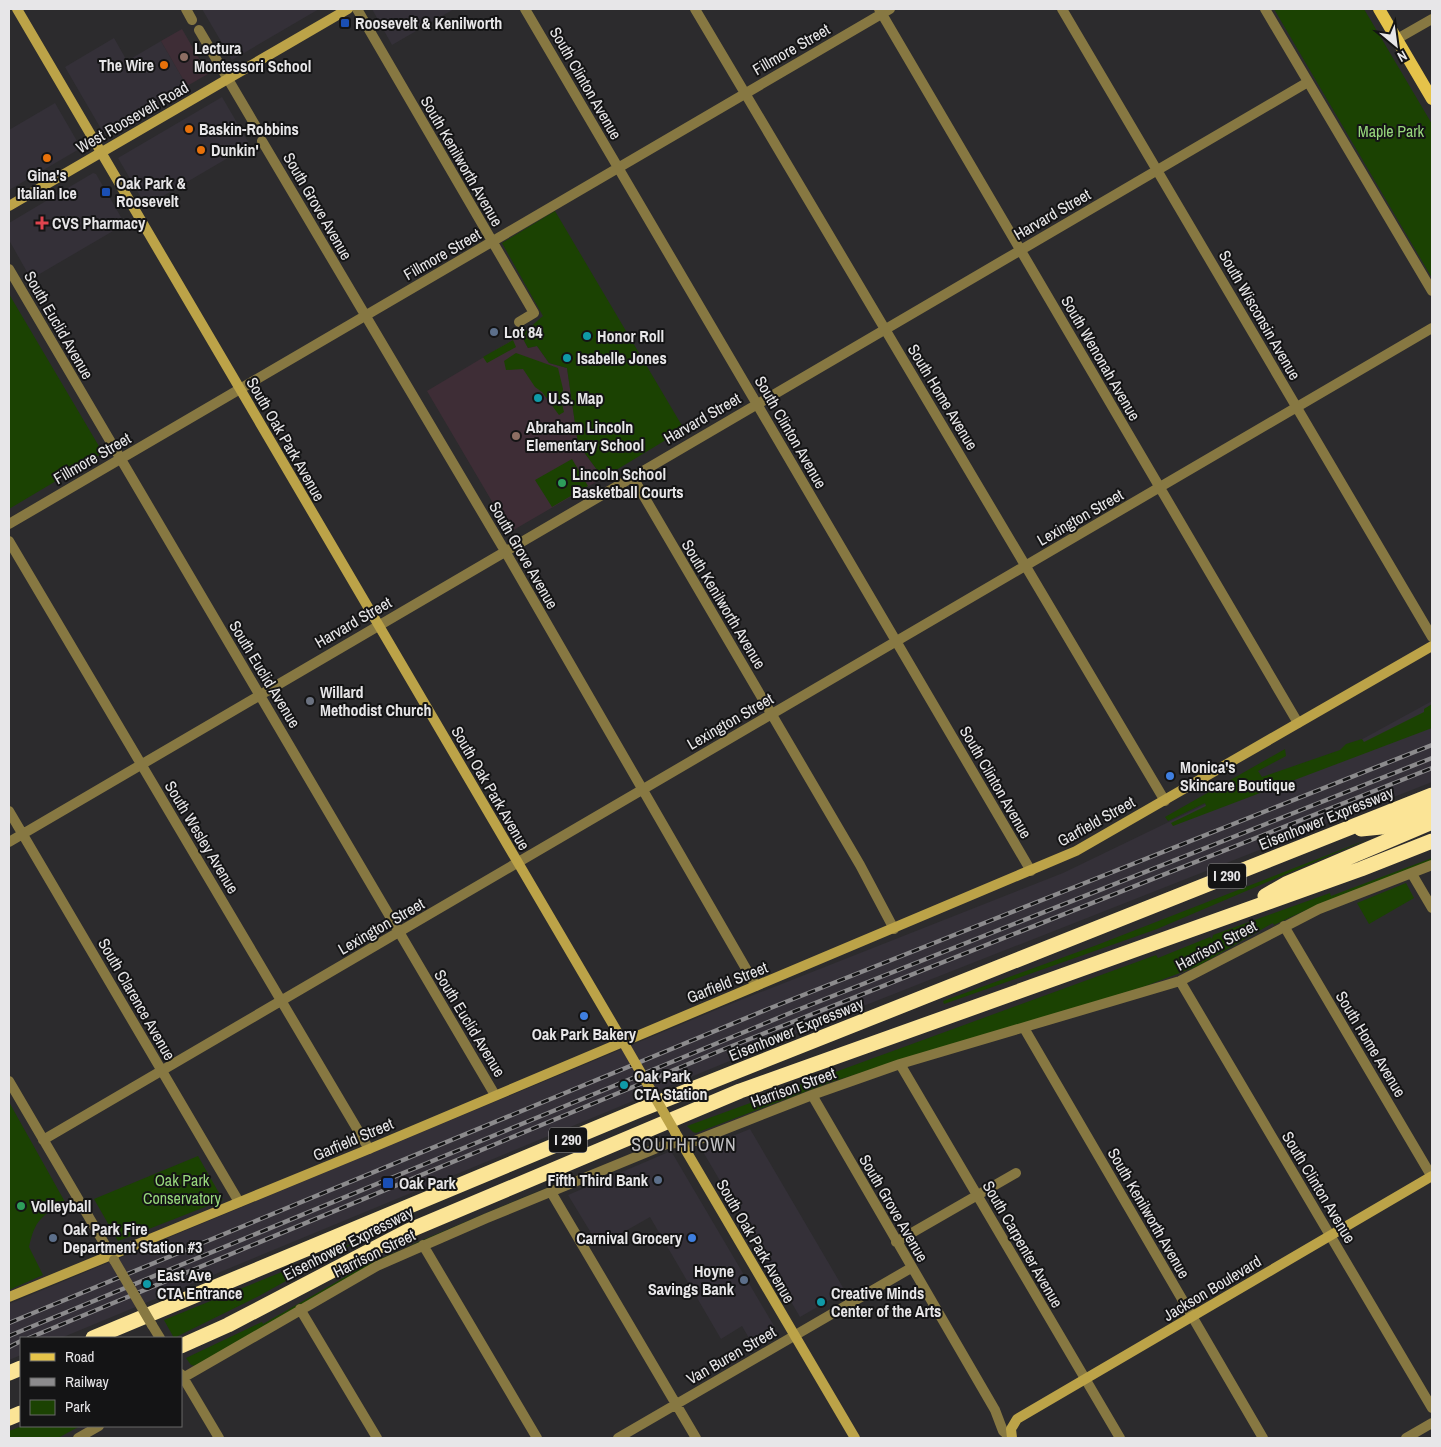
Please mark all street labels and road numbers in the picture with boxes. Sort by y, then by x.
street label: Fillmore Street [748,18,834,80]
street label: South Clinton Avenue [545,23,627,143]
street label: West Roosevelt Road [72,76,192,158]
street label: South Kenilworth Avenue [416,92,508,230]
street label: South Grove Avenue [278,148,358,264]
street label: Harvard Street [1010,183,1095,245]
street label: Fillmore Street [399,223,485,285]
street label: South Wisconsin Avenue [1214,246,1306,384]
street label: South Euclid Avenue [19,267,99,383]
street label: South Wenonah Avenue [1056,291,1146,425]
street label: South Home Avenue [903,340,983,454]
street label: South Clinton Avenue [750,372,832,492]
street label: South Oak Park Avenue [242,373,330,505]
street label: Harvard Street [660,387,745,449]
street label: Fillmore Street [49,427,135,489]
street label: Lexington Street [1033,483,1127,551]
street label: South Grove Avenue [484,497,564,613]
street label: South Kenilworth Avenue [677,535,771,673]
street label: Harvard Street [311,591,396,653]
street label: South Euclid Avenue [224,616,306,732]
street label: Lexington Street [683,687,777,755]
street label: South Oak Park Avenue [447,722,535,854]
street label: South Clinton Avenue [955,722,1037,842]
street label: South Wesley Avenue [160,777,244,897]
street label: Eisenhower Expressway [1255,781,1397,855]
street label: Garfield Street [1053,791,1139,851]
road number: I 290 [1208,864,1246,888]
street label: Lexington Street [334,892,428,960]
street label: Harrison Street [1172,914,1261,976]
street label: South Clarence Avenue [93,934,181,1064]
street label: Garfield Street [683,956,771,1008]
street label: South Euclid Avenue [429,965,511,1081]
street label: South Home Avenue [1331,987,1411,1101]
street label: Eisenhower Expressway [725,992,867,1066]
street label: Harrison Street [747,1061,839,1113]
street label: Garfield Street [309,1112,397,1166]
street label: South Clinton Avenue [1277,1127,1361,1247]
road number: I 290 [549,1128,587,1152]
street label: South Kenilworth Avenue [1103,1144,1195,1282]
street label: South Grove Avenue [854,1150,934,1266]
street label: South Oak Park Avenue [712,1175,800,1307]
street label: South Carpenter Avenue [978,1176,1068,1312]
street label: Eisenhower Expressway [279,1200,417,1285]
street label: Harrison Street [329,1223,419,1282]
street label: Jackson Boulevard [1159,1250,1265,1326]
street label: Van Buren Street [682,1320,780,1389]

